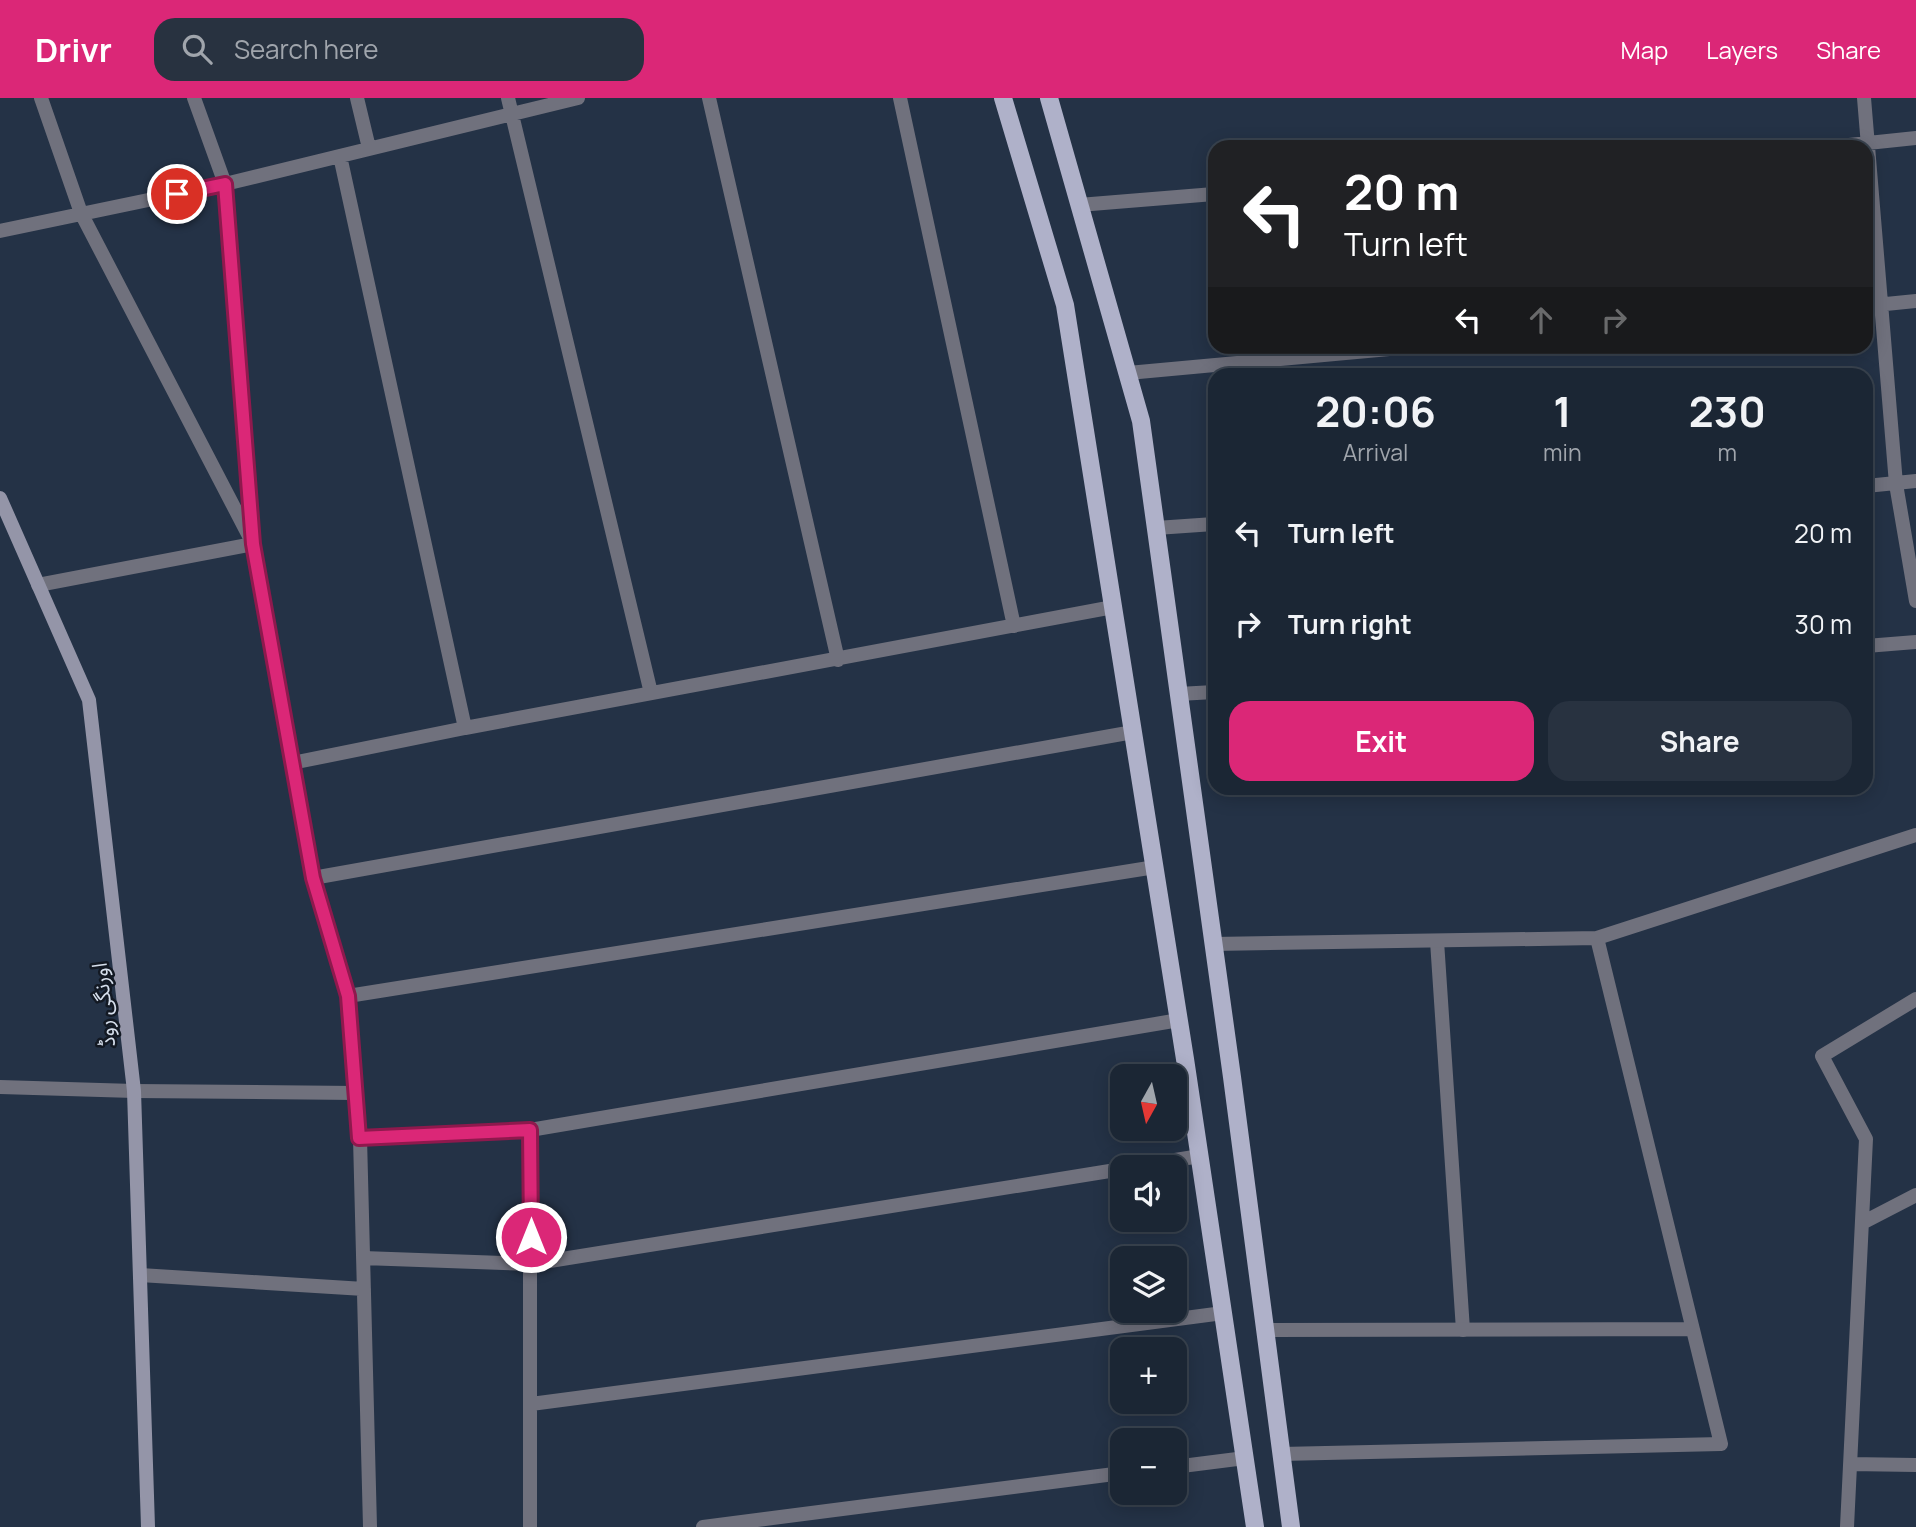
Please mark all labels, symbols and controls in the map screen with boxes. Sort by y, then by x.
search box [154,18,644,81]
text: Drivr [35,27,112,72]
icon: search [178,30,216,68]
text: Search here [234,31,378,67]
text: Map [1621,33,1668,66]
text: Layers [1706,33,1778,66]
text: Share [1816,33,1881,66]
text: 20 m [1344,158,1459,225]
pin [147,164,207,224]
icon: left [1229,168,1320,259]
icon: arrive [158,175,196,213]
text: Turn left [1344,222,1468,266]
icon: left [1449,301,1487,339]
icon: ahead [1522,301,1560,339]
icon: right [1595,301,1633,339]
text: 20:06 [1315,382,1436,440]
text: 1 [1553,382,1572,440]
text: 230 [1689,382,1766,440]
text: Arrival [1343,436,1408,468]
text: min [1543,436,1582,468]
text: m [1718,436,1737,468]
icon: left [1229,514,1267,552]
text: Turn left [1288,515,1395,551]
text: 20 m [1794,515,1852,551]
icon: right [1229,605,1267,643]
text: Turn right [1288,606,1412,642]
text: 30 m [1795,606,1852,642]
button: Exit [1229,701,1534,781]
button: Share [1548,701,1852,781]
street label: اورنگی روڈ [85,961,121,1049]
north arrow [1110,1064,1186,1141]
map controls [1110,1064,1187,1505]
button: sound [1110,1155,1187,1232]
position arrow [494,1200,568,1274]
button: layers [1110,1246,1187,1323]
button: + [1110,1337,1187,1414]
button: − [1110,1428,1187,1505]

